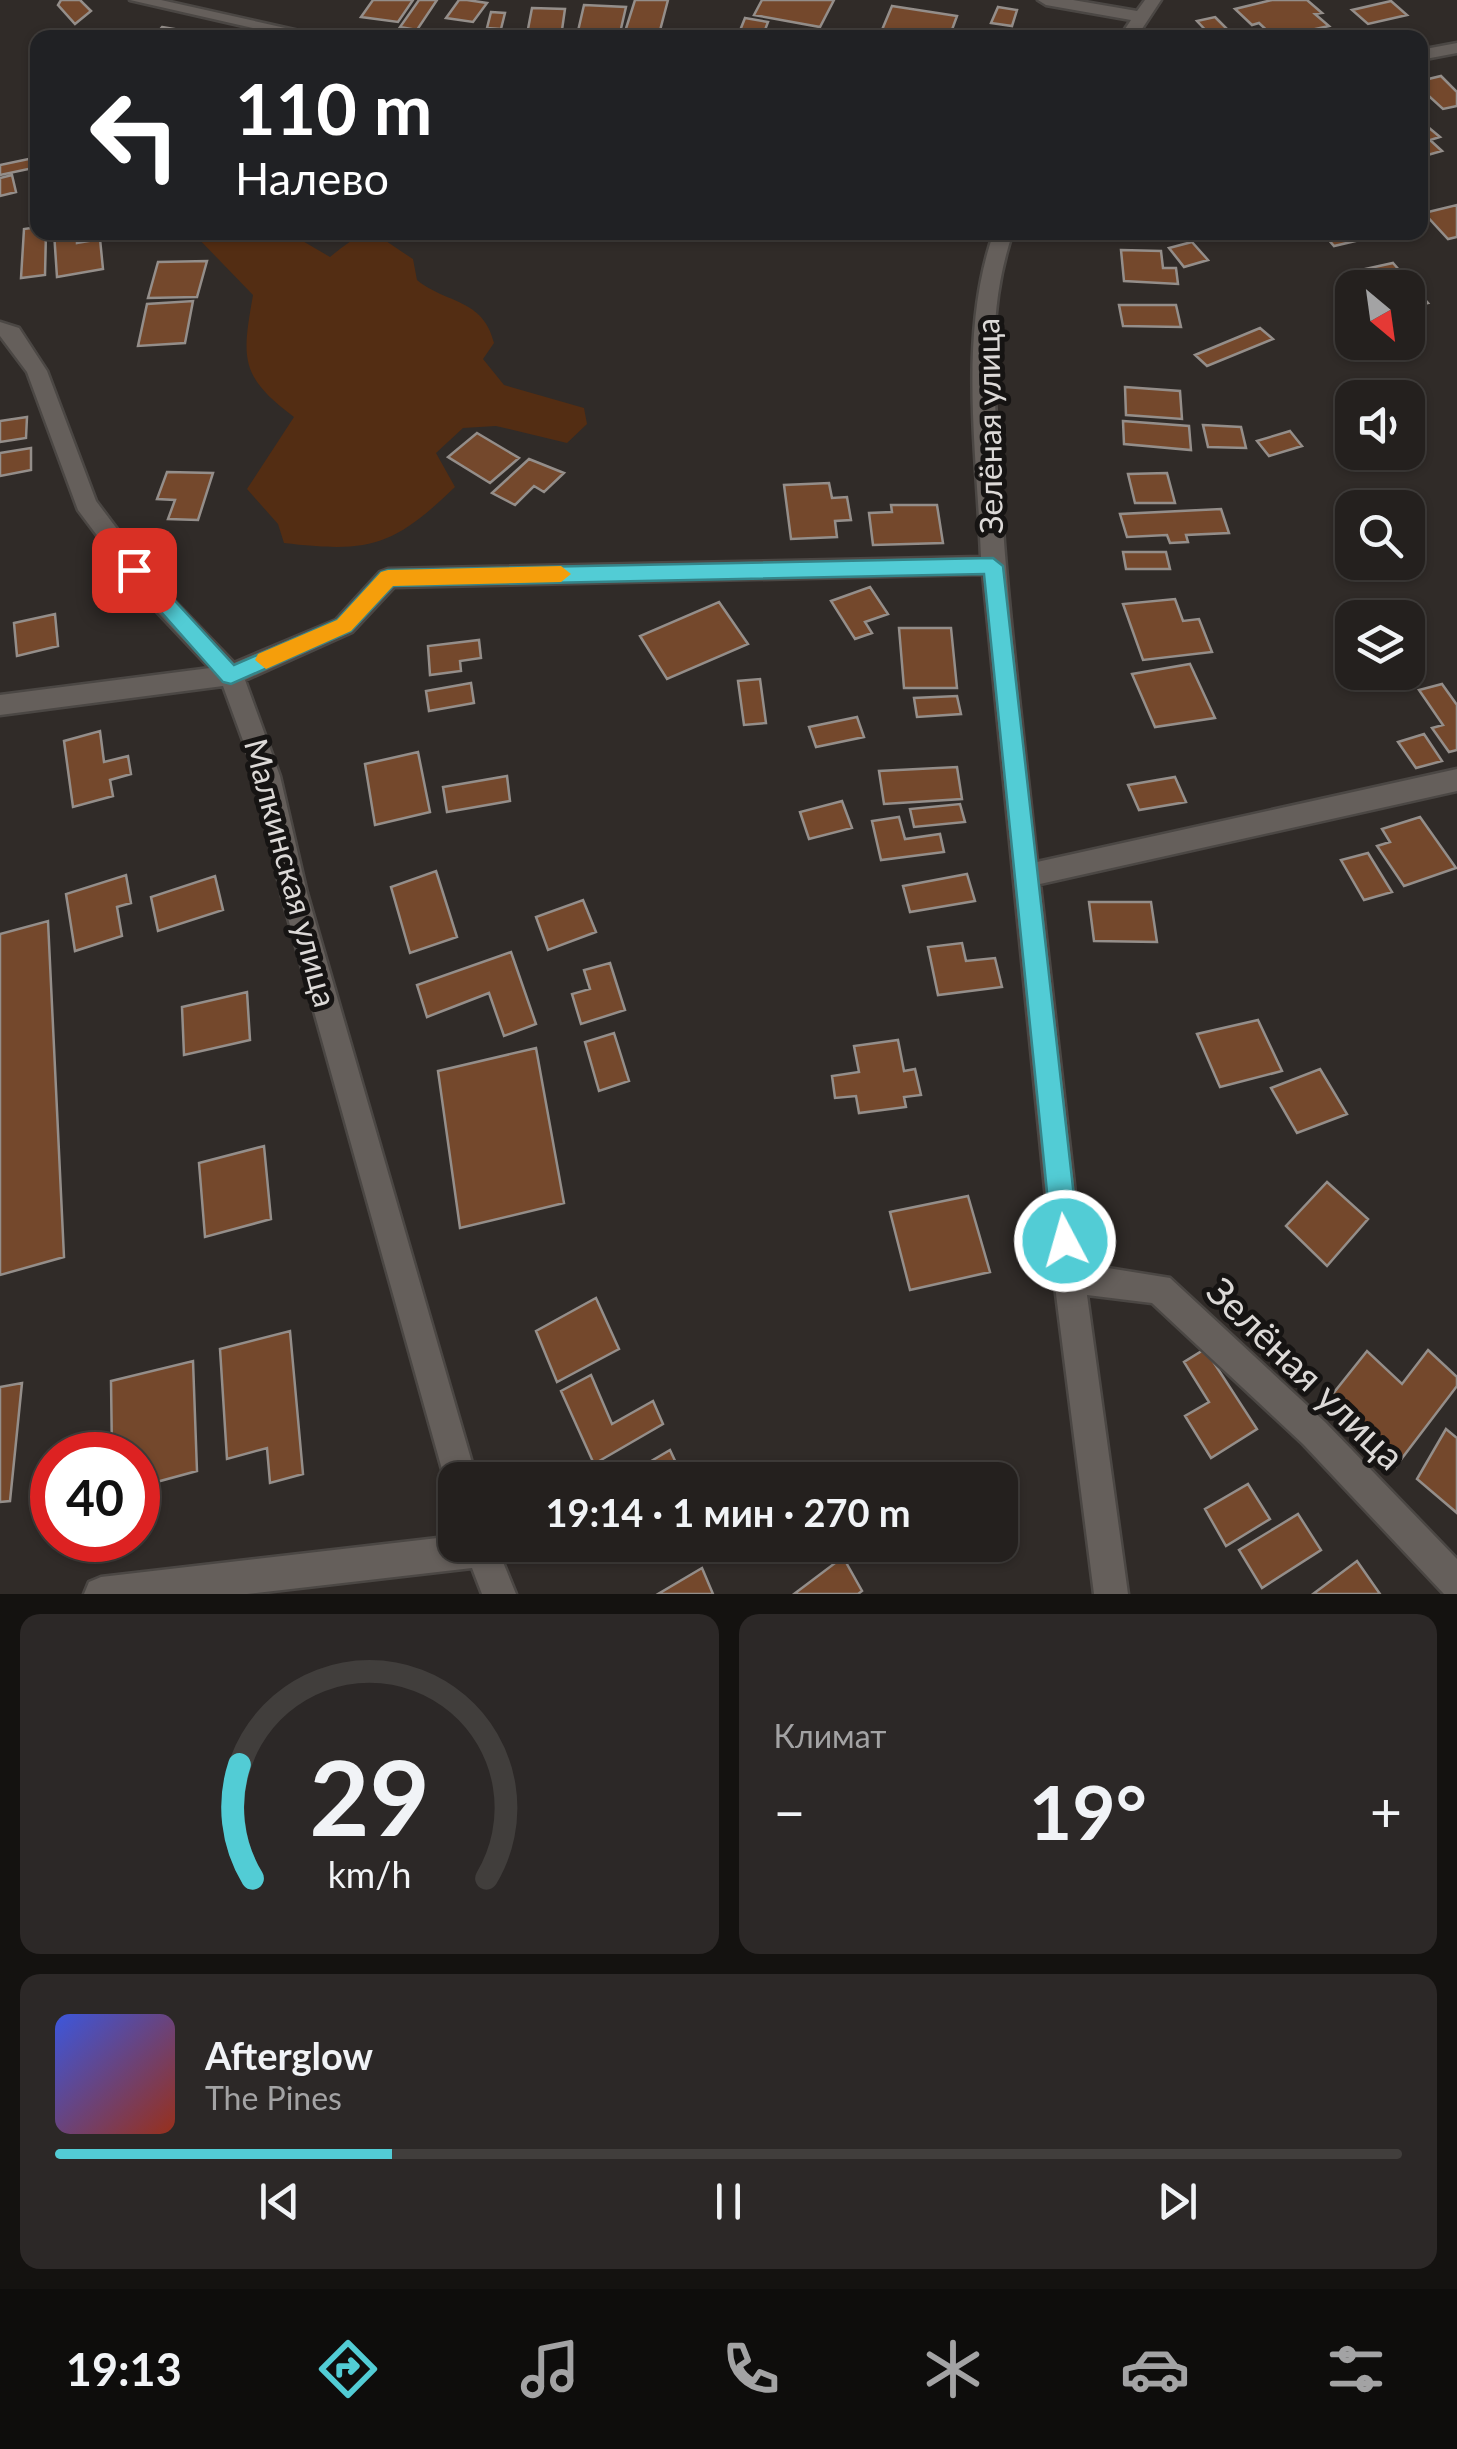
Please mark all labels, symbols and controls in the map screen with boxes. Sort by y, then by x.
text: 110 m [235,66,432,150]
icon: left [70,70,200,200]
text: Налево [235,151,389,205]
north arrow [1335,270,1425,360]
map controls [1335,270,1425,690]
street label: Зелёная улица [967,318,1010,534]
button: sound [1335,380,1425,470]
button: search [1335,490,1425,580]
pin [92,528,177,613]
icon: arrive [107,543,162,598]
button: layers [1335,600,1425,690]
street label: Малкинская улица [237,734,346,1011]
position arrow [1013,1189,1117,1293]
street label: Зелёная улица [1198,1267,1415,1478]
speed limit sign: 40 [30,1432,160,1562]
text: 19:14 · 1 мин · 270 m [545,1489,911,1535]
text: Климат [774,1716,886,1755]
text: 29 [309,1733,430,1858]
text: 19° [1029,1766,1147,1856]
text: − [774,1778,805,1844]
text: + [1370,1778,1402,1844]
text: km/h [327,1853,411,1896]
text: Afterglow [205,2032,373,2078]
text: The Pines [205,2078,342,2117]
icon: previous [252,2174,307,2229]
icon: pause [701,2174,756,2229]
icon: next [1150,2174,1205,2229]
icon: directions [313,2334,383,2404]
icon: music [515,2334,585,2404]
icon: phone [716,2334,786,2404]
icon: climate [918,2334,988,2404]
icon: car [1120,2334,1190,2404]
icon: filters [1321,2334,1391,2404]
text: 19:13 [66,2342,182,2396]

